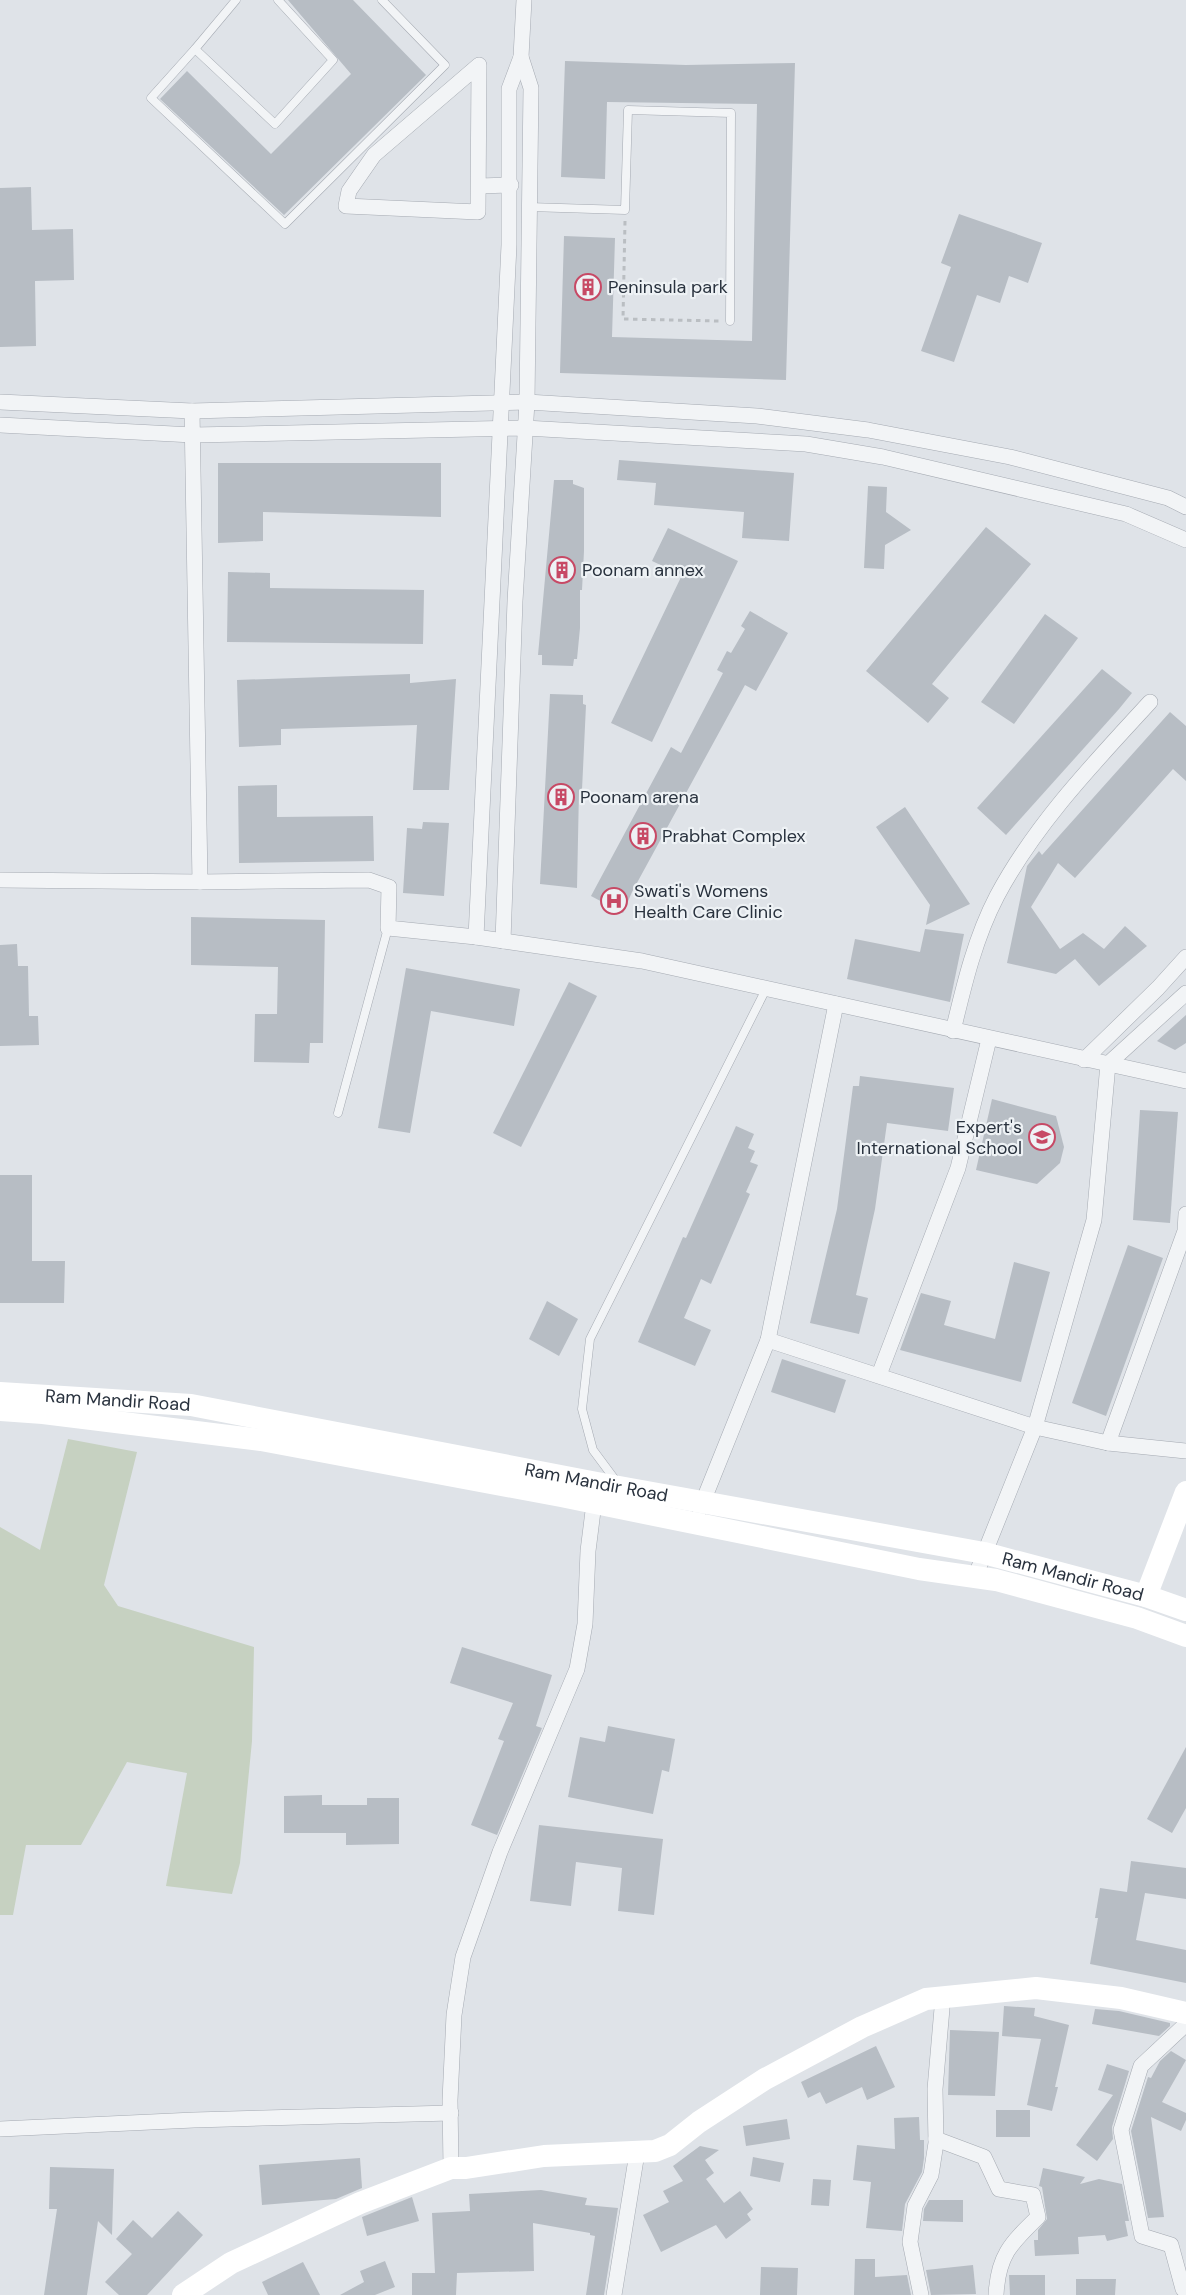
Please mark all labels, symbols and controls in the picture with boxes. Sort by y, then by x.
building icon: Peninsula park [573,272,603,302]
place label: Peninsula park [608,275,728,299]
building icon: Poonam annex [547,555,577,585]
place label: Poonam annex [582,558,703,582]
building icon: Poonam arena [546,782,576,812]
place label: Poonam arena [580,785,699,809]
building icon: Prabhat Complex [628,821,658,851]
place label: Prabhat Complex [662,824,806,848]
place label: Swati's Womens Health Care Clinic [634,879,783,924]
hospital icon: Swati's Womens Health Care Clinic [599,886,629,916]
place label: Expert's International School [856,1115,1022,1160]
school or university icon: Expert's International School [1027,1122,1057,1152]
street label: Ram Mandir Road [44,1384,191,1417]
street label: Ram Mandir Road [523,1457,670,1508]
street label: Ram Mandir Road [999,1546,1146,1607]

